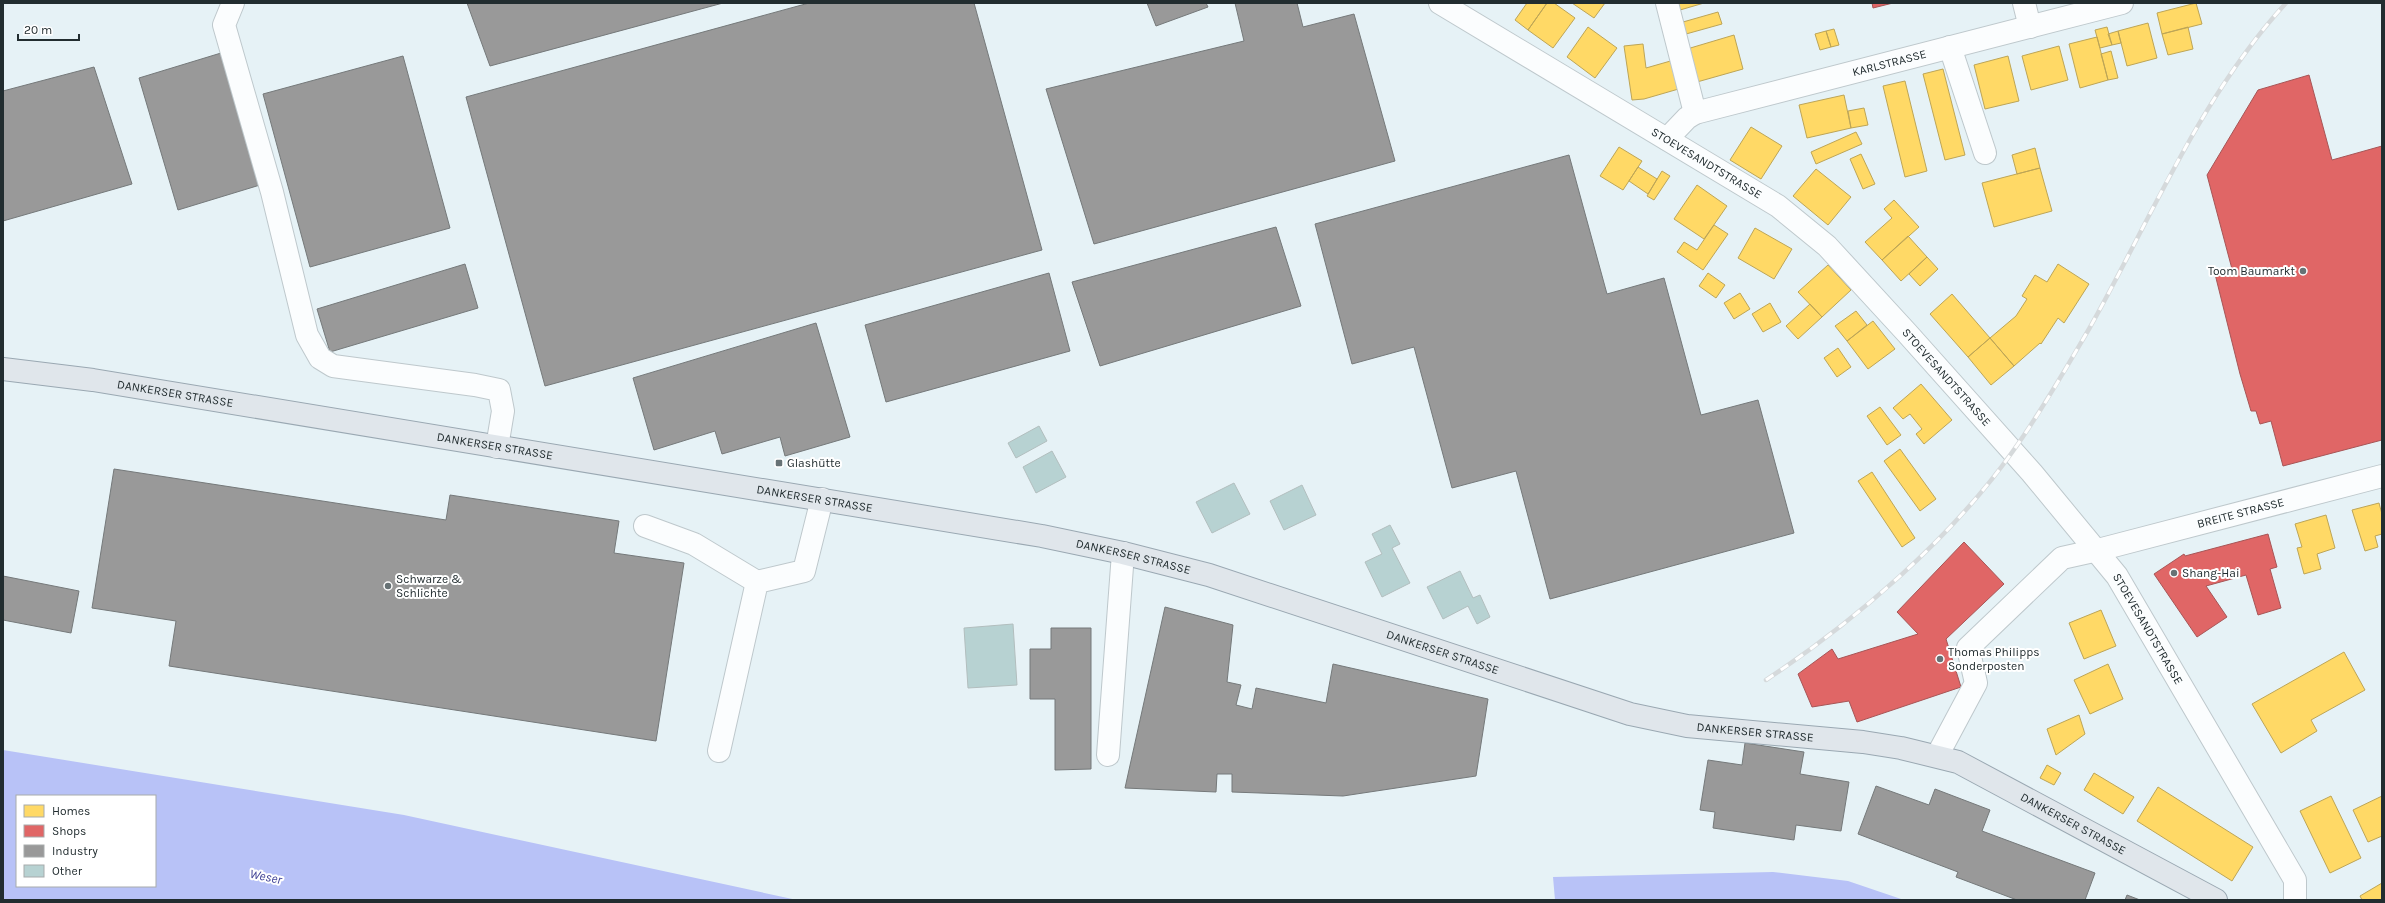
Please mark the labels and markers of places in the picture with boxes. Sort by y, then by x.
place label: Toom Baumarkt [2208,264,2295,278]
marker: Toom Baumarkt [2298,266,2308,276]
place label: Glashütte [787,456,841,470]
marker: Glashütte [774,458,784,468]
place label: Shang-Hai [2182,566,2240,580]
marker: Shang-Hai [2169,568,2179,578]
place label: Schwarze & Schlichte [396,572,462,600]
marker: Schwarze & Schlichte [383,581,393,591]
place label: Thomas Philipps Sonderposten [1948,645,2040,673]
marker: Thomas Philipps Sonderposten [1935,654,1945,664]

